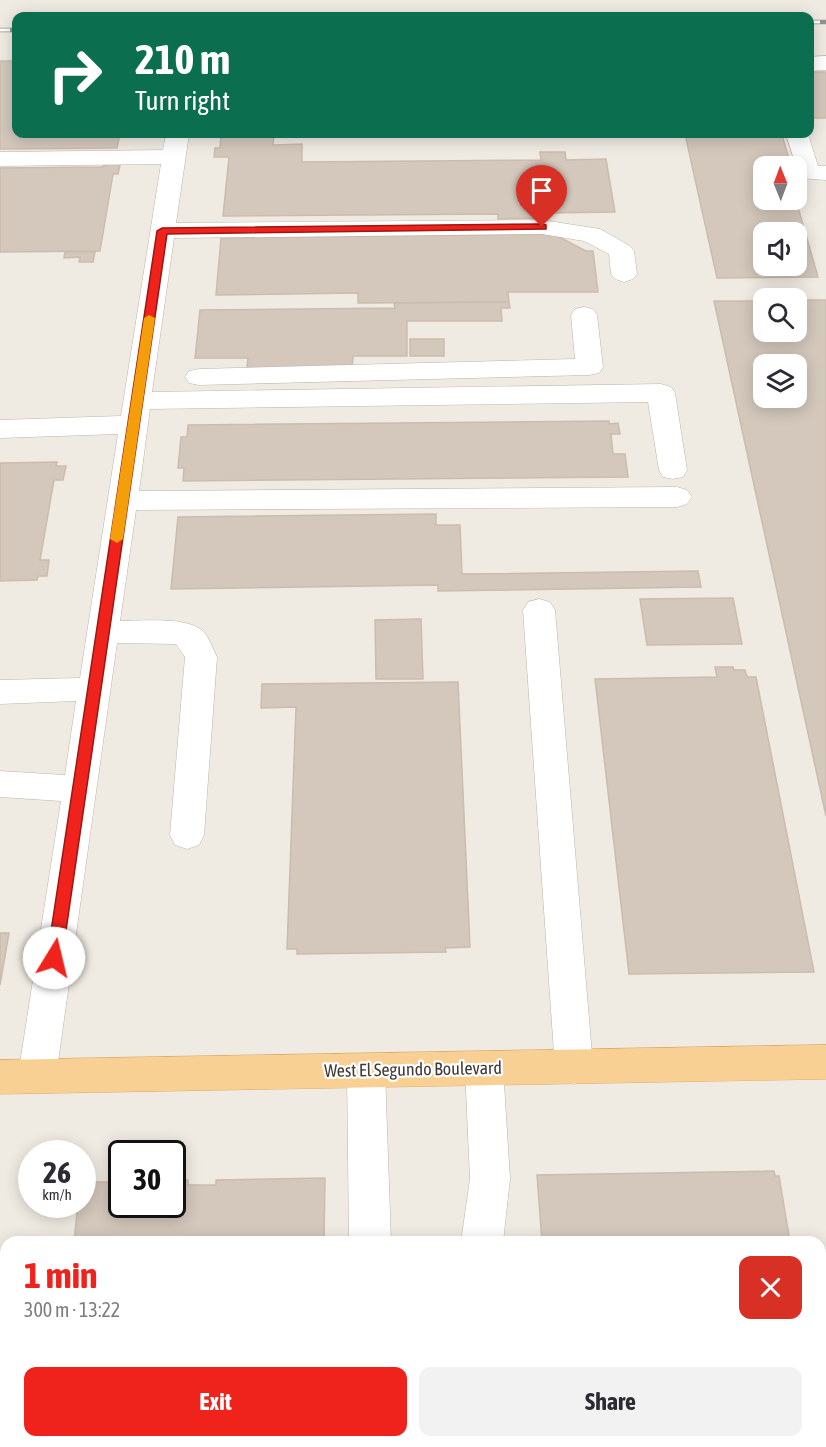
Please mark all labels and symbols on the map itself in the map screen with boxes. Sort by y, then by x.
north arrow [753,156,807,210]
pin [516,165,567,227]
position arrow [22,926,86,990]
street label: West El Segundo Boulevard [324,1057,502,1081]
speed limit sign: 30 [108,1140,186,1218]

